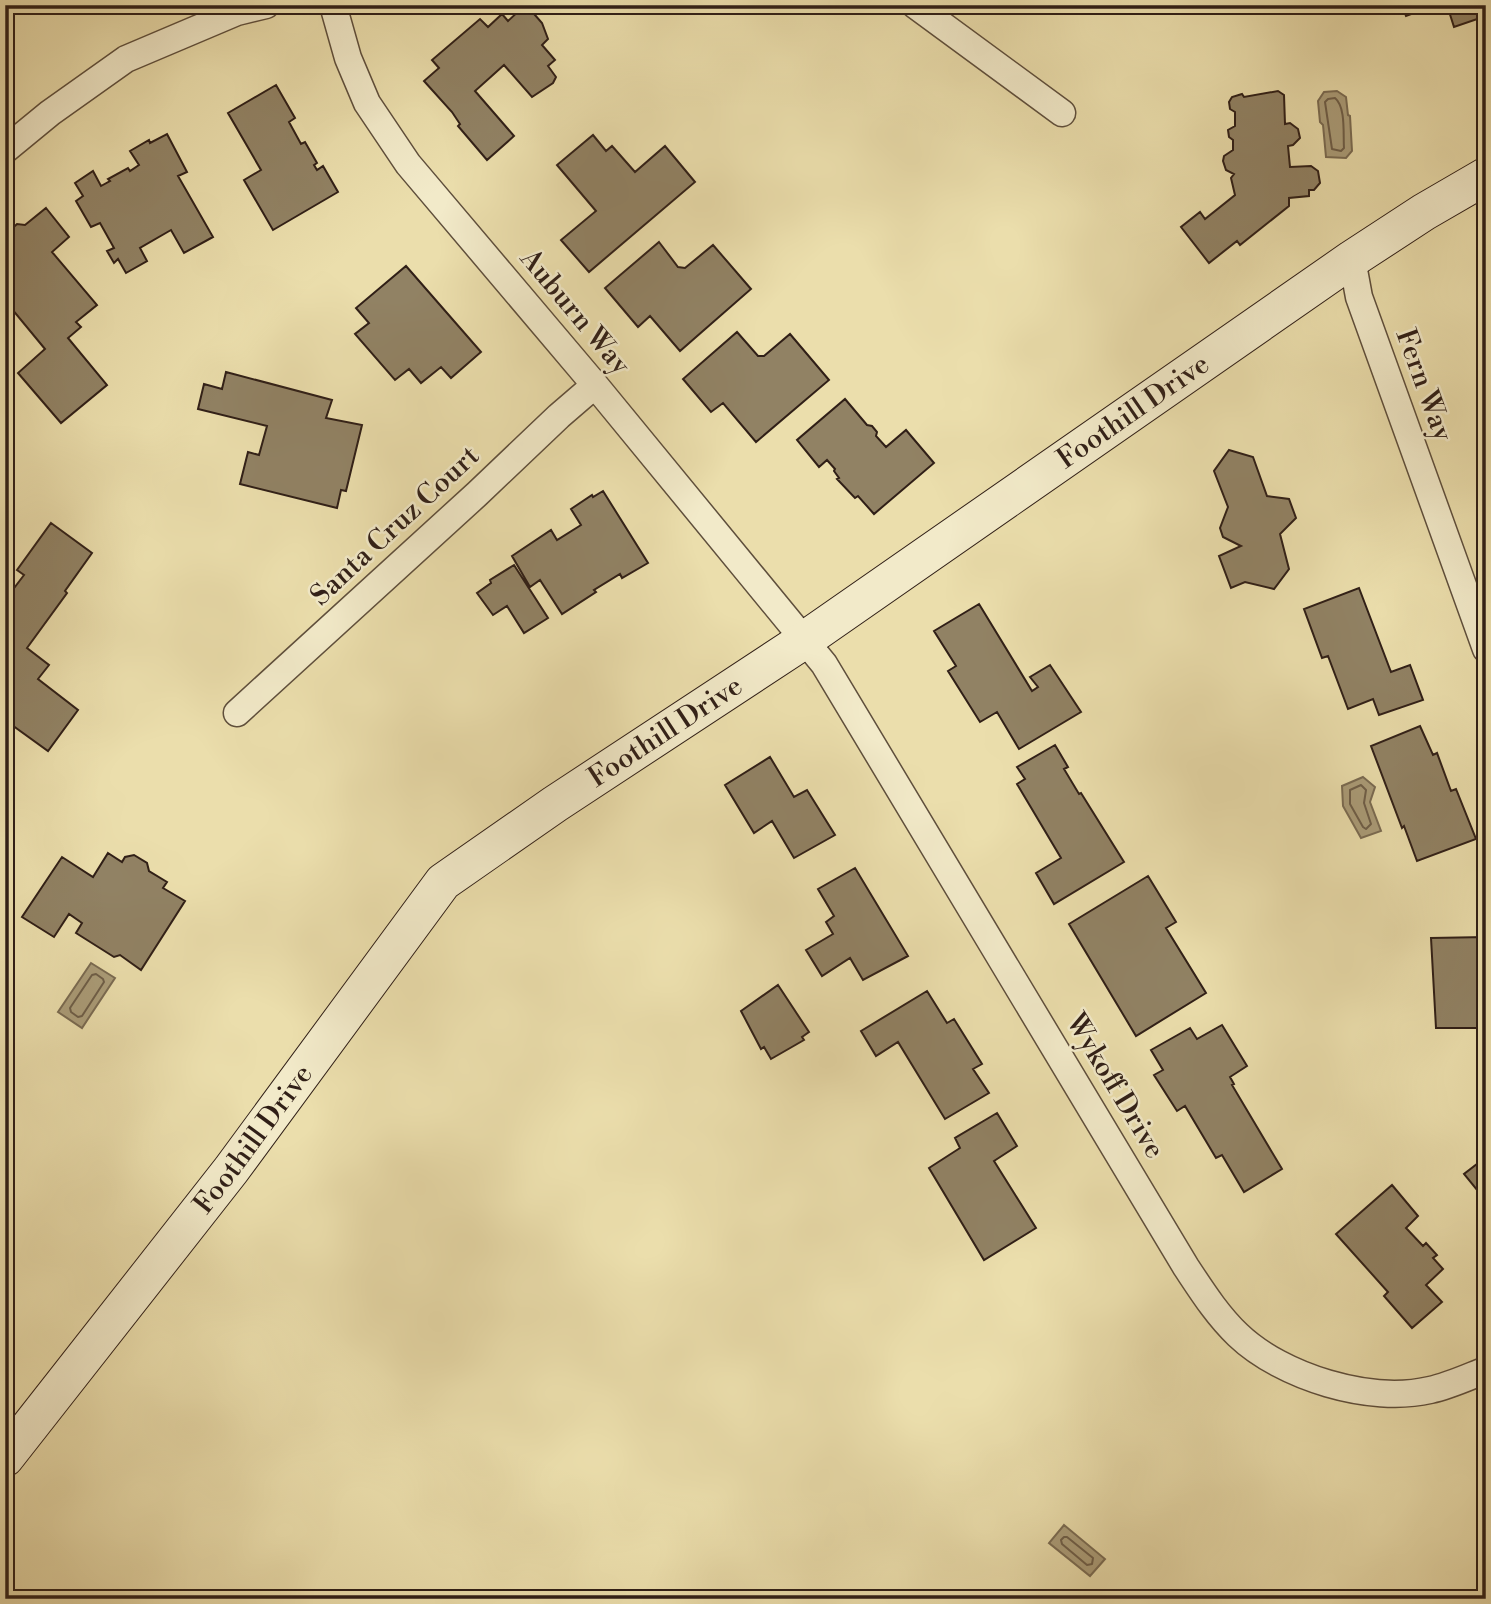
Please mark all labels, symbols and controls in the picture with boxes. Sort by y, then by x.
street label: Auburn Way [512,241,638,382]
street label: Fern Way [1388,324,1461,446]
street label: Foothill Drive [1050,346,1216,476]
street label: Santa Cruz Court [303,439,487,613]
street label: Foothill Drive [581,668,749,795]
street label: Wykoff Drive [1057,1006,1172,1165]
street label: Foothill Drive [186,1058,320,1221]

